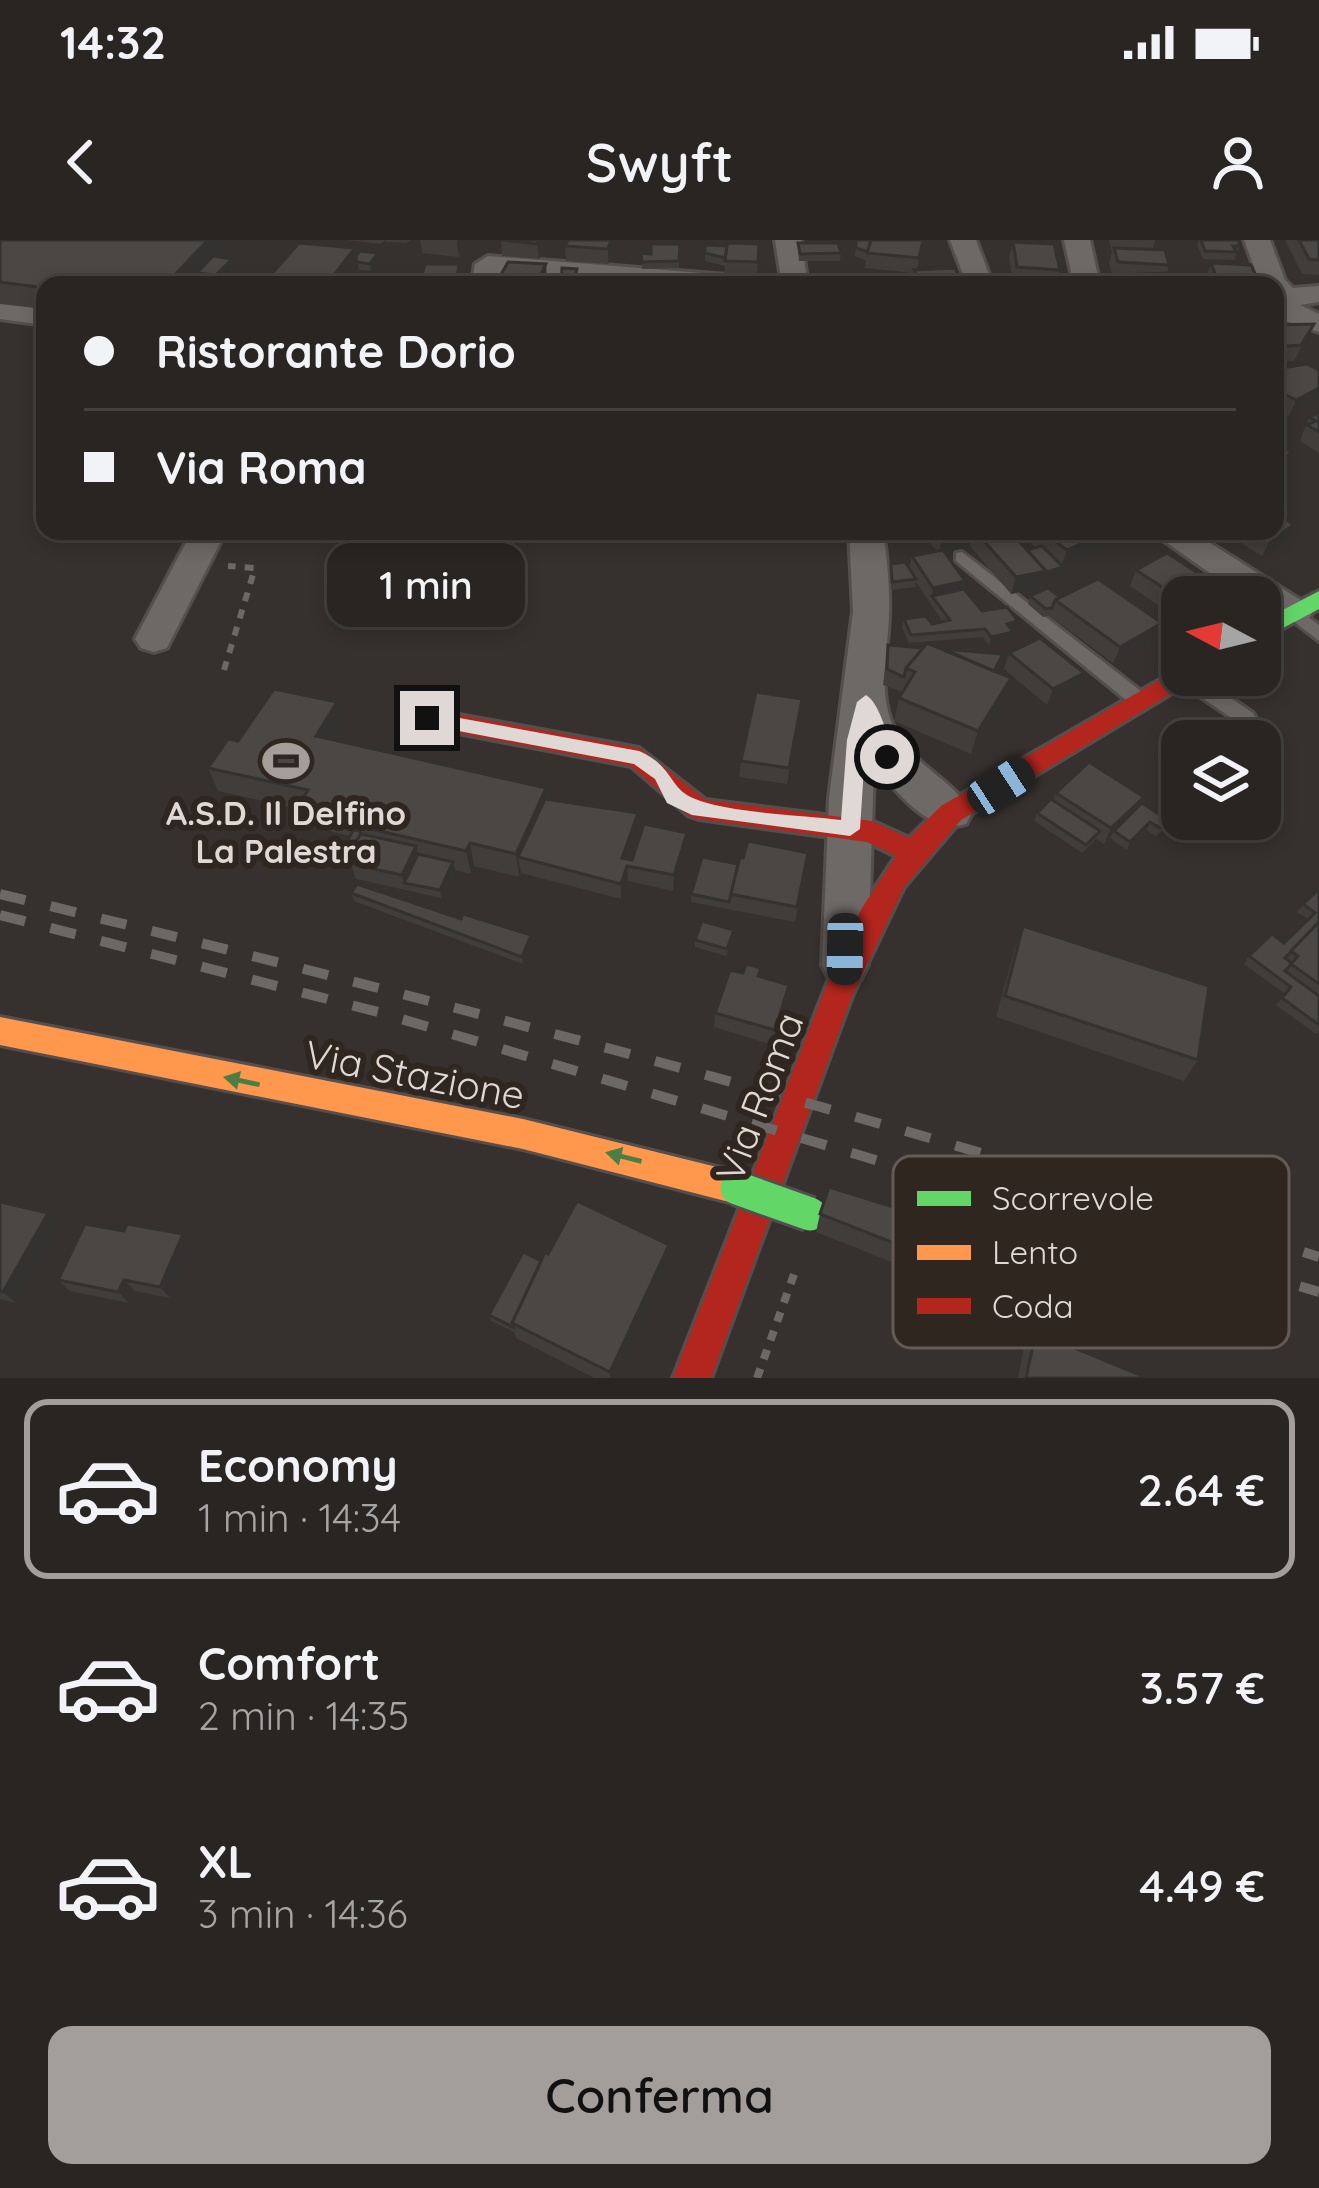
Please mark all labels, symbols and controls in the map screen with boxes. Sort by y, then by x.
text: 14:32 [60,14,166,70]
text: Swyft [586,128,733,196]
icon: back [48,129,114,195]
icon: person [1205,129,1271,195]
text: Ristorante Dorio [156,323,516,379]
text: Via Roma [156,439,367,495]
callout: 1 min [328,544,526,628]
text: 1 min [379,560,473,609]
north arrow [1161,576,1281,696]
map controls [1161,576,1281,840]
route end [400,691,454,745]
button: layers [1161,720,1281,840]
route start [860,730,914,784]
sports icon: A.S.D. Il Delfino La Palestra [261,736,311,786]
car [961,751,1041,821]
place label: A.S.D. Il Delfino La Palestra [166,792,406,871]
car [826,913,864,985]
street label: Via Roma [704,1005,814,1189]
street label: Via Stazione [301,1029,529,1119]
one-way arrow [223,1071,260,1090]
one-way arrow [606,1147,643,1166]
legend [893,1156,1289,1348]
text: Scorrevole [992,1177,1154,1218]
text: Lento [992,1231,1078,1272]
text: Coda [992,1285,1073,1326]
icon: car [54,1435,162,1543]
text: Economy [198,1437,398,1493]
text: 2.64 € [1138,1461,1265,1517]
text: 1 min · 14:34 [198,1493,401,1542]
icon: car [54,1633,162,1741]
text: Comfort [198,1635,380,1691]
text: 3.57 € [1140,1659,1265,1715]
text: 2 min · 14:35 [198,1691,409,1740]
icon: car [54,1831,162,1939]
text: XL [198,1833,253,1889]
text: 4.49 € [1139,1857,1265,1913]
text: 3 min · 14:36 [198,1889,408,1938]
button: Conferma [48,2026,1271,2164]

